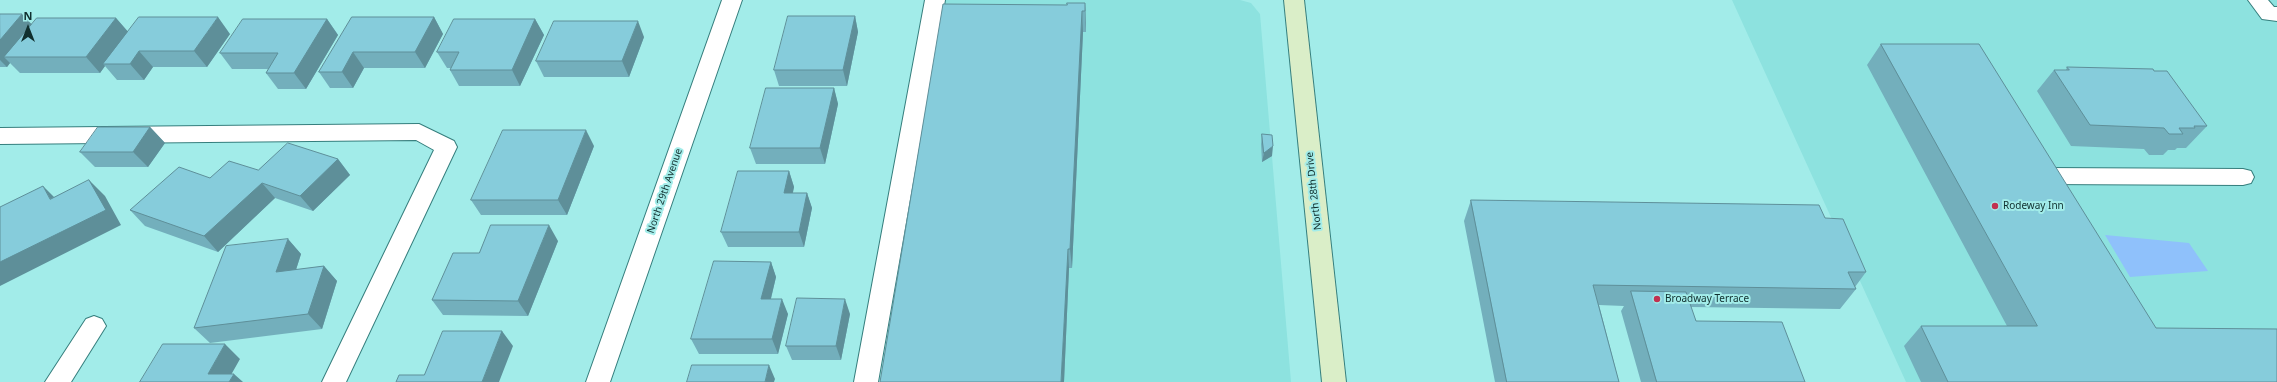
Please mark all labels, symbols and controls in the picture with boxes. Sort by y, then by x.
north arrow [8,8,48,48]
text: N [24,8,32,23]
street label: North 29th Avenue [645,147,685,235]
street label: North 28th Drive [1304,151,1324,231]
place label: Rodeway Inn [2003,200,2064,212]
marker: Rodeway Inn [1990,201,2000,211]
place label: Broadway Terrace [1665,293,1749,305]
marker: Broadway Terrace [1652,294,1662,304]

